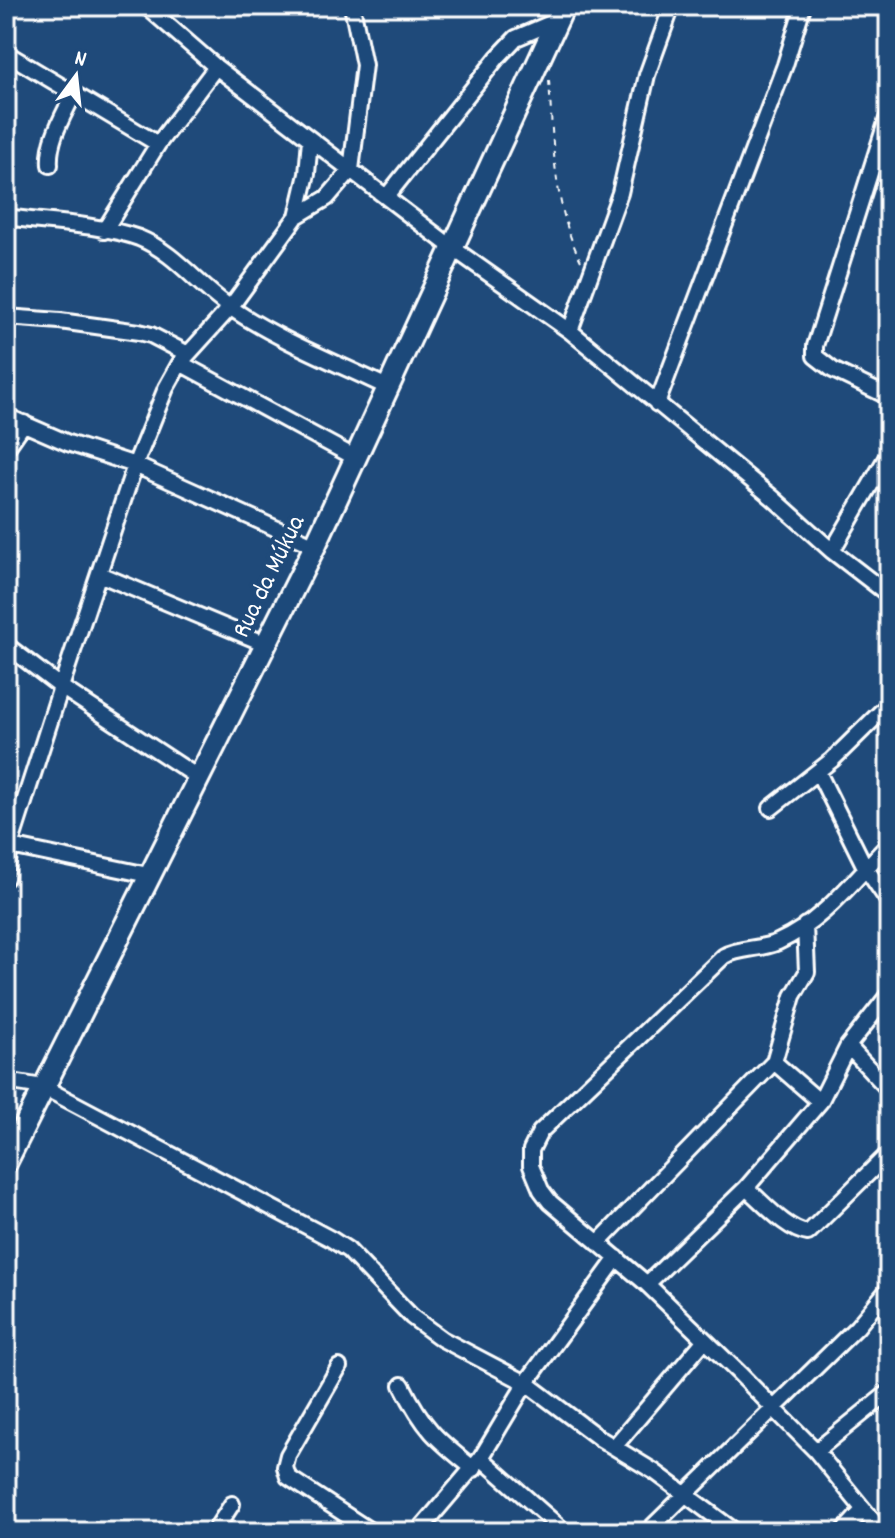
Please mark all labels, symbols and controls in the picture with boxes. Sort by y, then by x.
north arrow [36,36,116,116]
text: N [71,44,90,76]
street label: Rua da Múkua [224,508,316,645]

